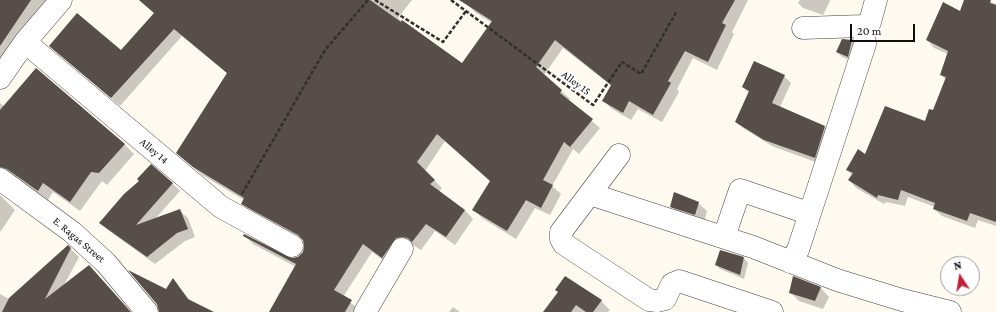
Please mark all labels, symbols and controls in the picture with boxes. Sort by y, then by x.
scale bar [852,16,917,42]
text: 20 m [857,24,881,38]
street label: Alley 15 [559,68,593,98]
street label: Alley 14 [137,135,171,167]
street label: E. Ragas Street [50,214,108,266]
north arrow [940,256,980,296]
text: N [953,259,963,272]

